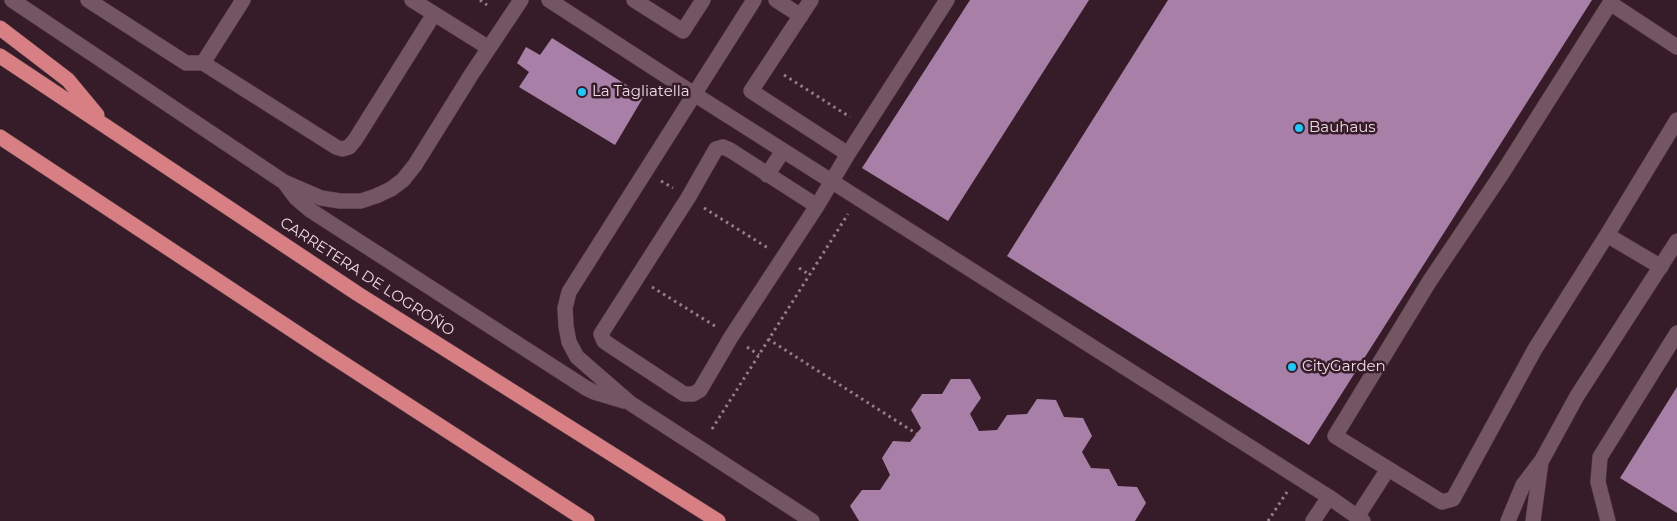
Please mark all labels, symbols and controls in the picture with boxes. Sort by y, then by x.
place label: La Tagliatella [592,83,690,101]
marker: La Tagliatella [576,86,588,98]
place label: Bauhaus [1309,119,1376,137]
marker: Bauhaus [1293,122,1305,134]
street label: CARRETERA DE LOGROÑO [276,214,458,340]
place label: CityGarden [1302,358,1386,376]
marker: CityGarden [1286,361,1298,373]

